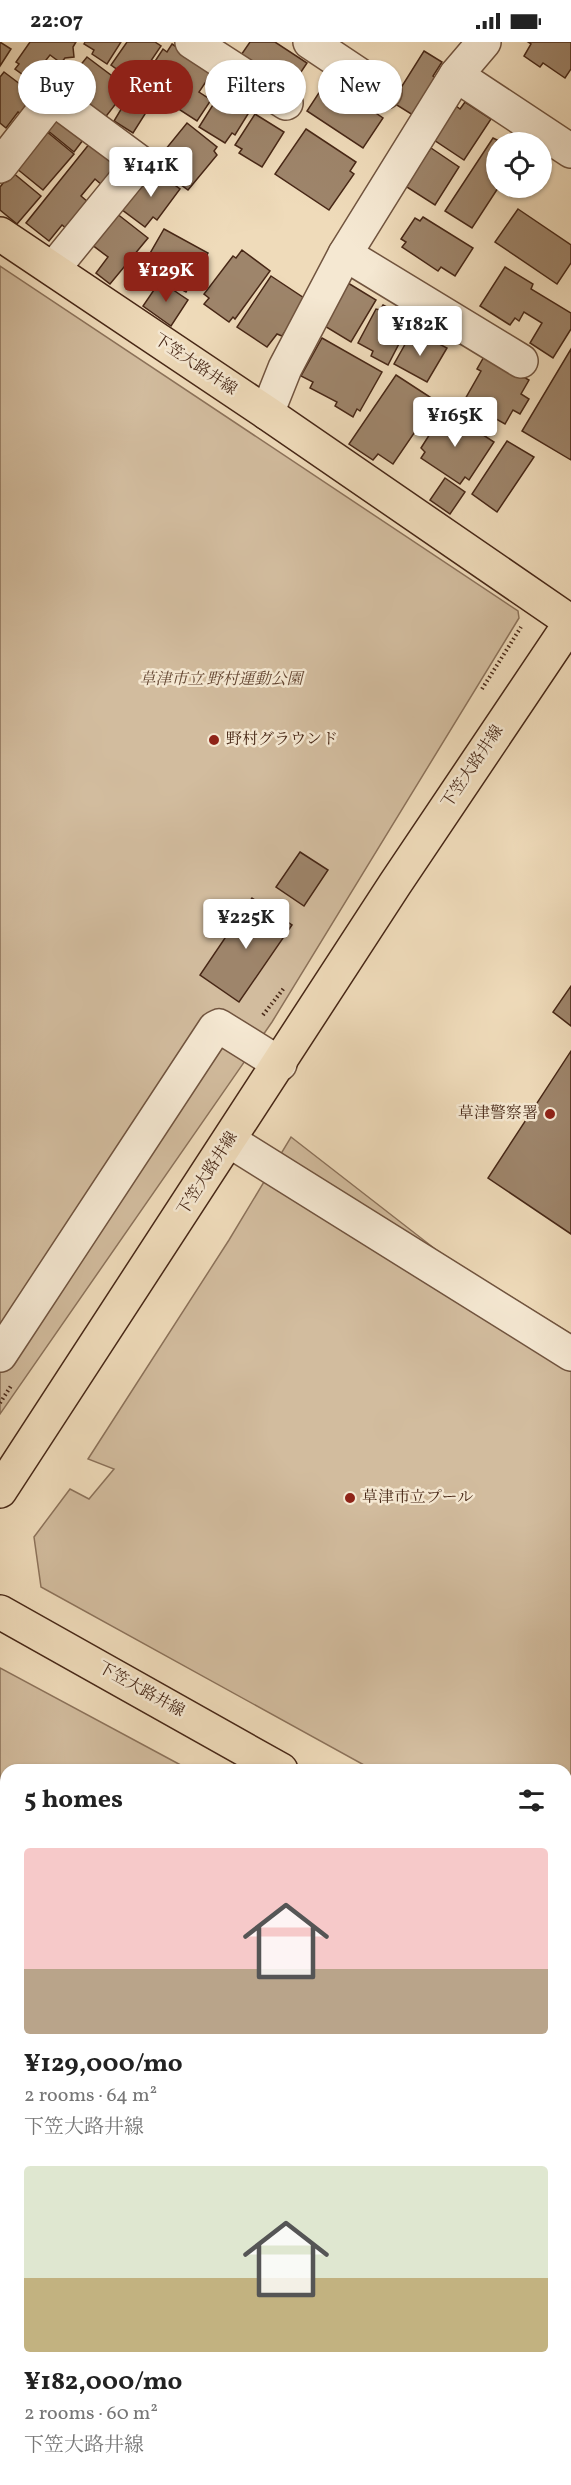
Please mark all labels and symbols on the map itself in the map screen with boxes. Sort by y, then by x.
pin: ¥141K [109,147,193,198]
pin: ¥129K [124,252,208,303]
pin: ¥182K [378,306,462,357]
street label: 下笠大路井線 [149,329,241,401]
pin: ¥165K [413,397,497,448]
park label: 草津市立 野村運動公園 [140,669,305,691]
street label: 下笠大路井線 [437,721,509,813]
place label: 野村グラウンド [226,729,338,751]
marker: 野村グラウンド [207,733,221,747]
pin: ¥225K [204,899,288,950]
place label: 草津警察署 [458,1103,538,1125]
marker: 草津警察署 [543,1107,557,1121]
street label: 下笠大路井線 [173,1128,243,1220]
place label: 草津市立プール [362,1487,473,1509]
marker: 草津市立プール [343,1491,357,1505]
street label: 下笠大路井線 [94,1657,188,1723]

